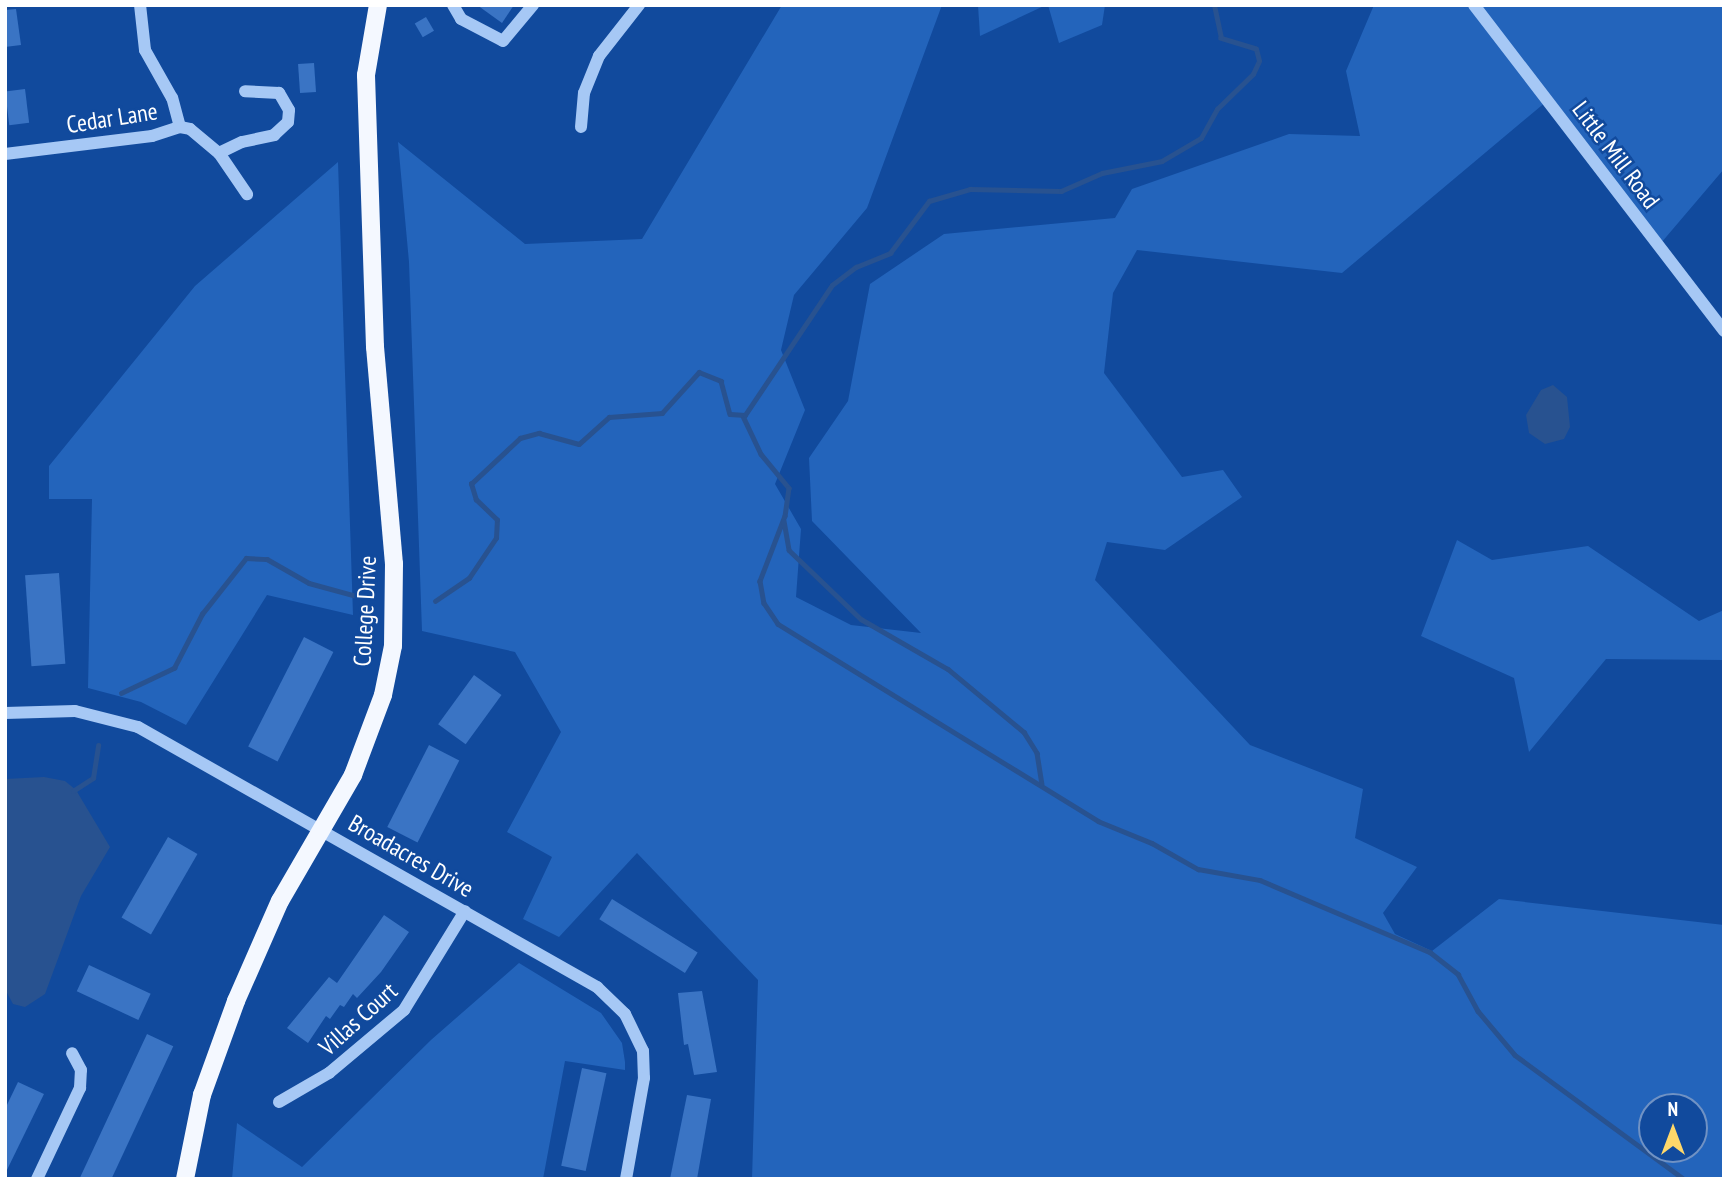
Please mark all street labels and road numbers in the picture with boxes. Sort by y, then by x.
street label: Little Mill Road [1566,96,1666,214]
street label: Cedar Lane [65,97,159,139]
street label: College Drive [348,555,382,667]
street label: Broadacres Drive [343,809,479,903]
street label: Villas Court [313,976,403,1062]

